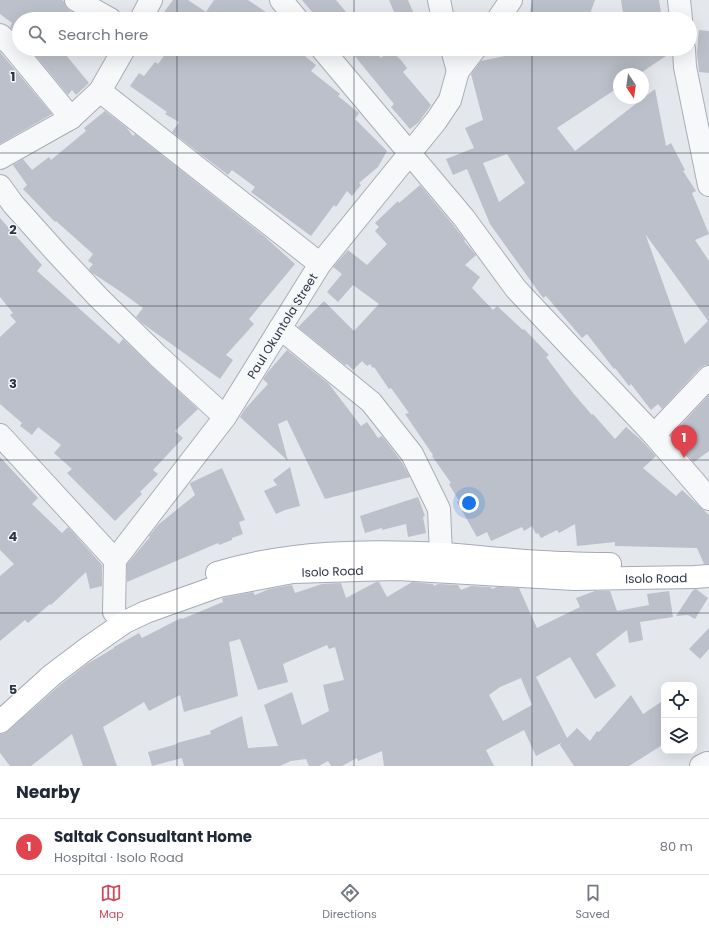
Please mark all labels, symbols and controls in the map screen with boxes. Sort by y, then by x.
search box [12,12,697,56]
icon: search [26,23,48,45]
text: Search here [58,24,148,45]
text: 1 [11,67,15,86]
north arrow [613,68,649,104]
text: 2 [9,220,17,239]
street label: Paul Okuntola Street [242,270,321,382]
text: 3 [9,374,17,393]
pin: 1 [671,425,697,458]
your location [459,493,479,513]
text: 4 [9,527,18,546]
street label: Isolo Road [301,561,364,580]
street label: Isolo Road [625,569,687,587]
text: 5 [9,680,17,699]
map controls [661,682,697,754]
button: locate [661,682,697,718]
button: layers [661,718,697,754]
text: Nearby [16,780,80,804]
text: Saltak Consualtant Home [54,826,252,847]
text: 1 [27,837,31,856]
text: 80 m [660,837,693,856]
text: Hospital · Isolo Road [54,848,184,867]
tab: Map [99,882,124,923]
tab: Directions [322,882,377,923]
tab: Saved [575,882,610,923]

